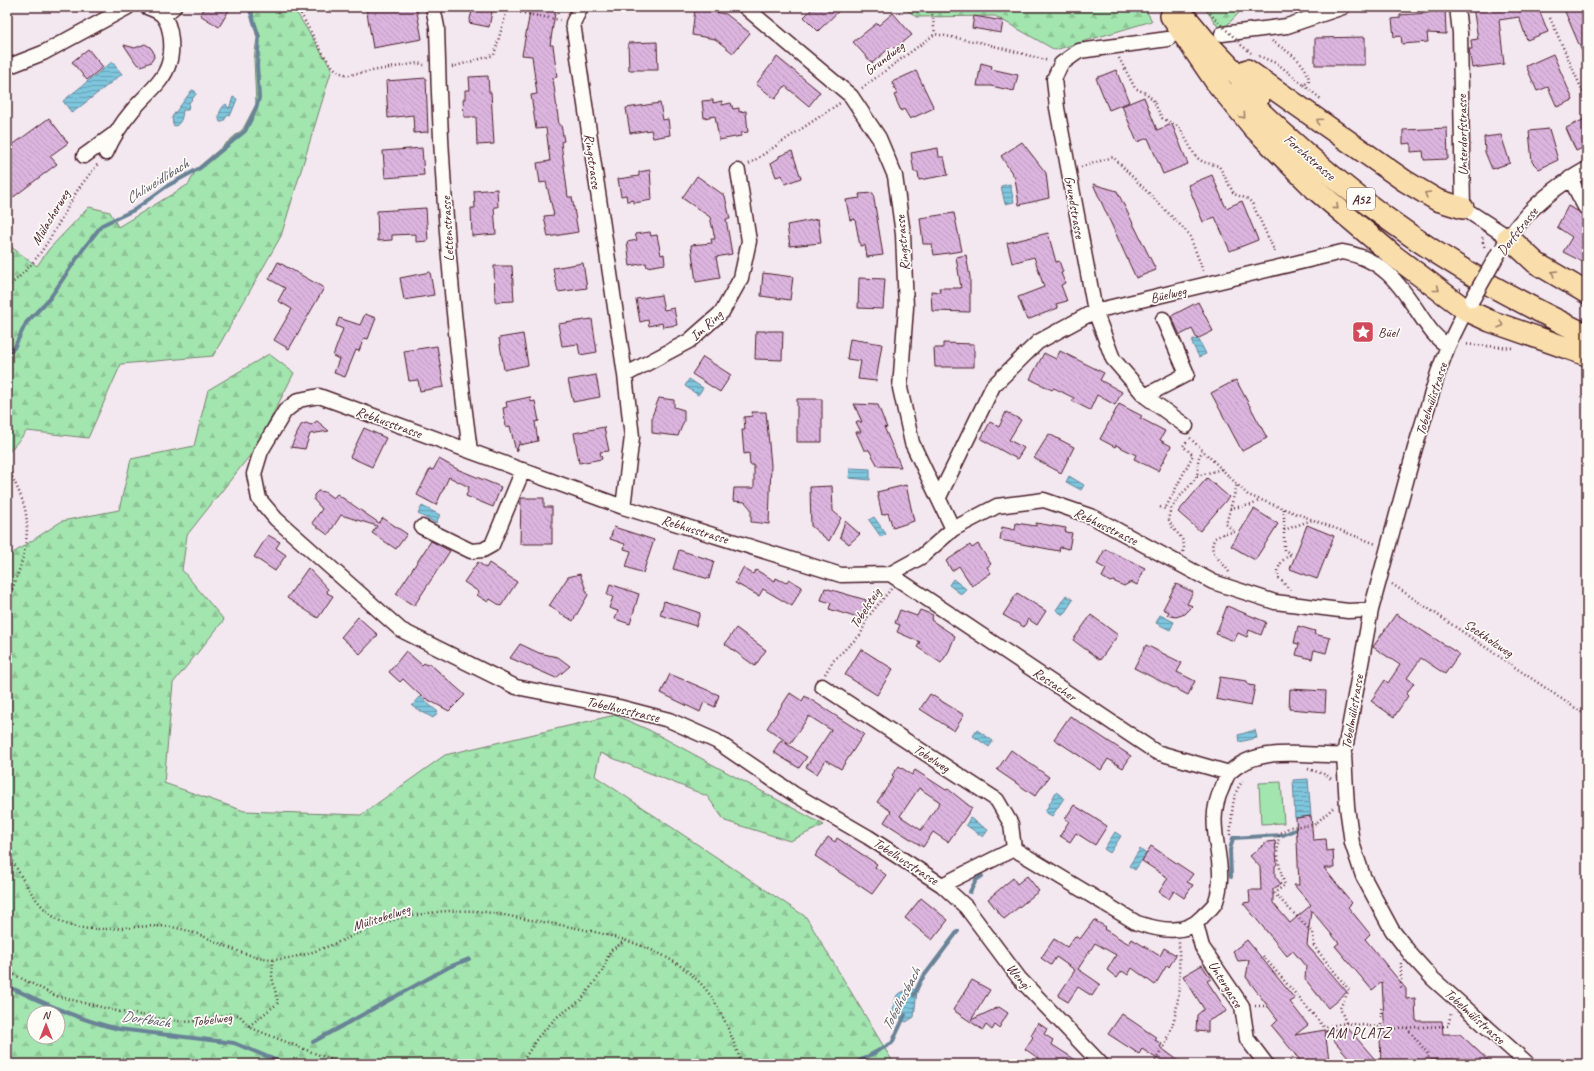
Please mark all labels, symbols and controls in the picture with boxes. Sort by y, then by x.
street label: Grundweg [861,37,908,79]
street label: Unterdorfstrasse [1453,93,1472,176]
one-way arrow [1239,111,1246,118]
one-way arrow [1316,118,1323,126]
street label: Forchstrasse [1281,131,1340,185]
street label: Ringstrasse [580,132,605,191]
water label: Chliweidlibach [122,154,193,208]
street label: Grundstrasse [1061,175,1089,241]
street label: Mülacherweg [27,186,74,248]
road number: A52 [1347,188,1375,210]
one-way arrow [1424,191,1431,199]
street label: Lettenstrasse [437,195,458,262]
one-way arrow [1331,202,1338,209]
street label: Dorfstrasse [1493,203,1542,259]
street label: Ringstrasse [891,213,913,271]
one-way arrow [1551,271,1558,278]
street label: Büelweg [1149,282,1189,307]
one-way arrow [1432,284,1439,291]
street label: Im Ring [686,306,727,344]
place icon: Büel [1350,319,1376,345]
one-way arrow [1498,321,1505,329]
place label: Büel [1378,324,1400,341]
street label: Tobelmülistrasse [1412,359,1452,438]
street label: Rebhusstrasse [354,403,425,443]
street label: Rebhusstrasse [1071,504,1142,550]
street label: Rebhusstrasse [660,511,732,548]
street label: Tobelsteig [846,584,886,632]
street label: Seckholzweg [1461,616,1518,662]
street label: Rossacher [1030,664,1080,706]
street label: Tobelmülistrasse [1338,672,1368,751]
street label: Tobelhusstrasse [585,693,662,726]
street label: Tobelweg [910,740,954,777]
street label: Tobelhusstrasse [870,834,943,889]
street label: Mülitobelweg [350,900,413,935]
street label: Untergasse [1205,958,1247,1012]
street label: Wengi [1003,960,1036,995]
water label: Tobelhusbach [878,964,926,1034]
street label: Tobelmülistrasse [1441,985,1509,1049]
north arrow [26,1005,66,1045]
water label: Dorfbach [121,1007,172,1032]
text: N [43,1008,52,1022]
street label: Tobelweg [191,1009,234,1030]
district label: AM PLATZ [1327,1024,1393,1043]

